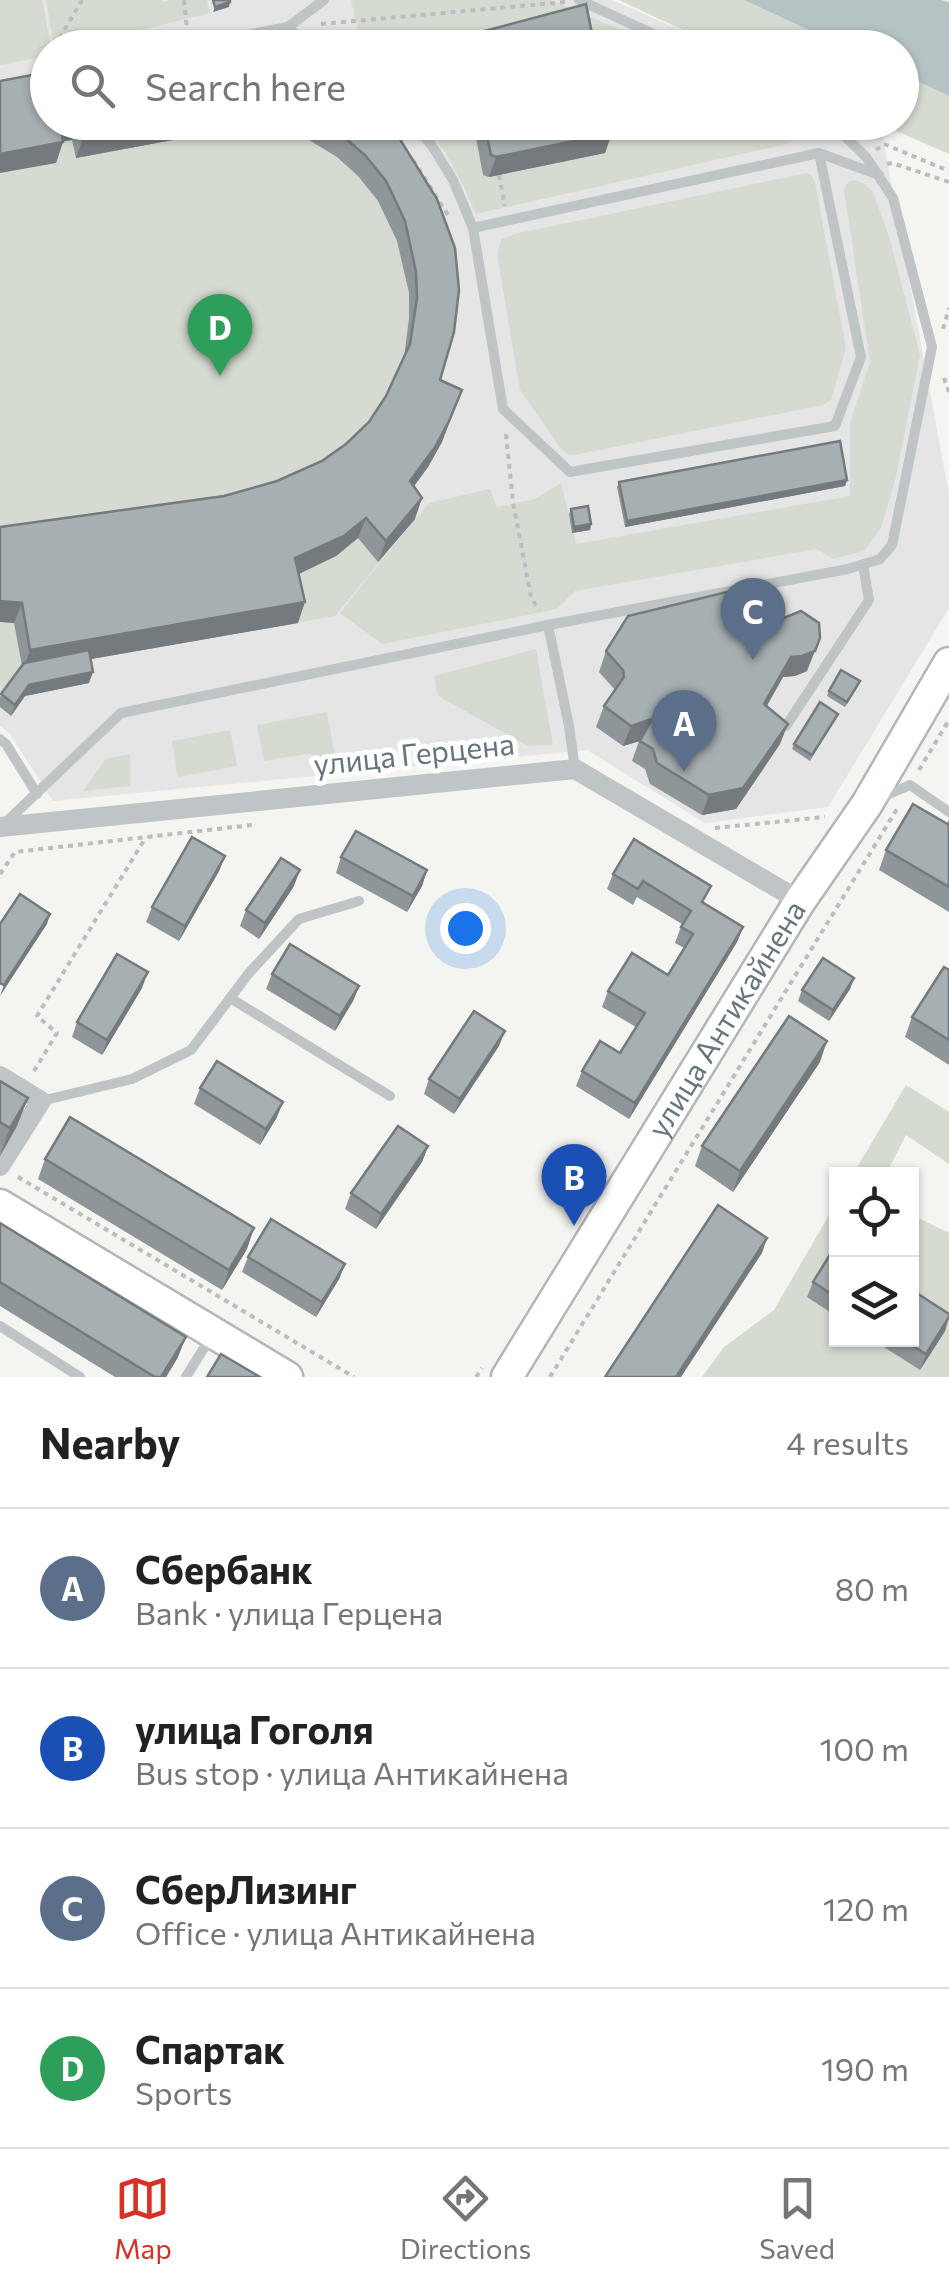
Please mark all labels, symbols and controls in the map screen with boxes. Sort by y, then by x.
search box [30,30,919,140]
icon: search [65,58,120,113]
text: Search here [145,62,346,109]
pin: D [188,294,252,376]
pin: C [720,578,786,660]
pin: A [652,690,716,772]
street label: улица Герцена [311,724,516,781]
street label: улица Антикайнена [638,893,812,1143]
your location [440,903,491,954]
pin: B [542,1144,606,1226]
map controls [829,1167,919,1347]
button: locate [829,1167,919,1257]
button: layers [829,1257,919,1347]
text: Nearby [40,1416,180,1468]
text: 4 results [786,1422,909,1462]
text: Сбербанк [135,1545,313,1592]
text: A [61,1568,84,1608]
text: 80 m [835,1568,909,1608]
text: Bank · улица Герцена [135,1592,443,1632]
text: улица Гоголя [135,1705,374,1752]
text: B [62,1728,83,1768]
text: 100 m [820,1728,909,1768]
text: Bus stop · улица Антикайнена [135,1752,569,1792]
text: СберЛизинг [135,1865,357,1912]
text: C [62,1888,83,1928]
text: 120 m [823,1888,909,1928]
text: Office · улица Антикайнена [135,1912,536,1952]
text: Спартак [135,2025,285,2072]
text: D [61,2048,84,2088]
text: 190 m [821,2048,909,2088]
text: Sports [135,2072,232,2112]
tab: Map [114,2171,172,2265]
tab: Directions [400,2171,531,2265]
tab: Saved [759,2171,835,2265]

